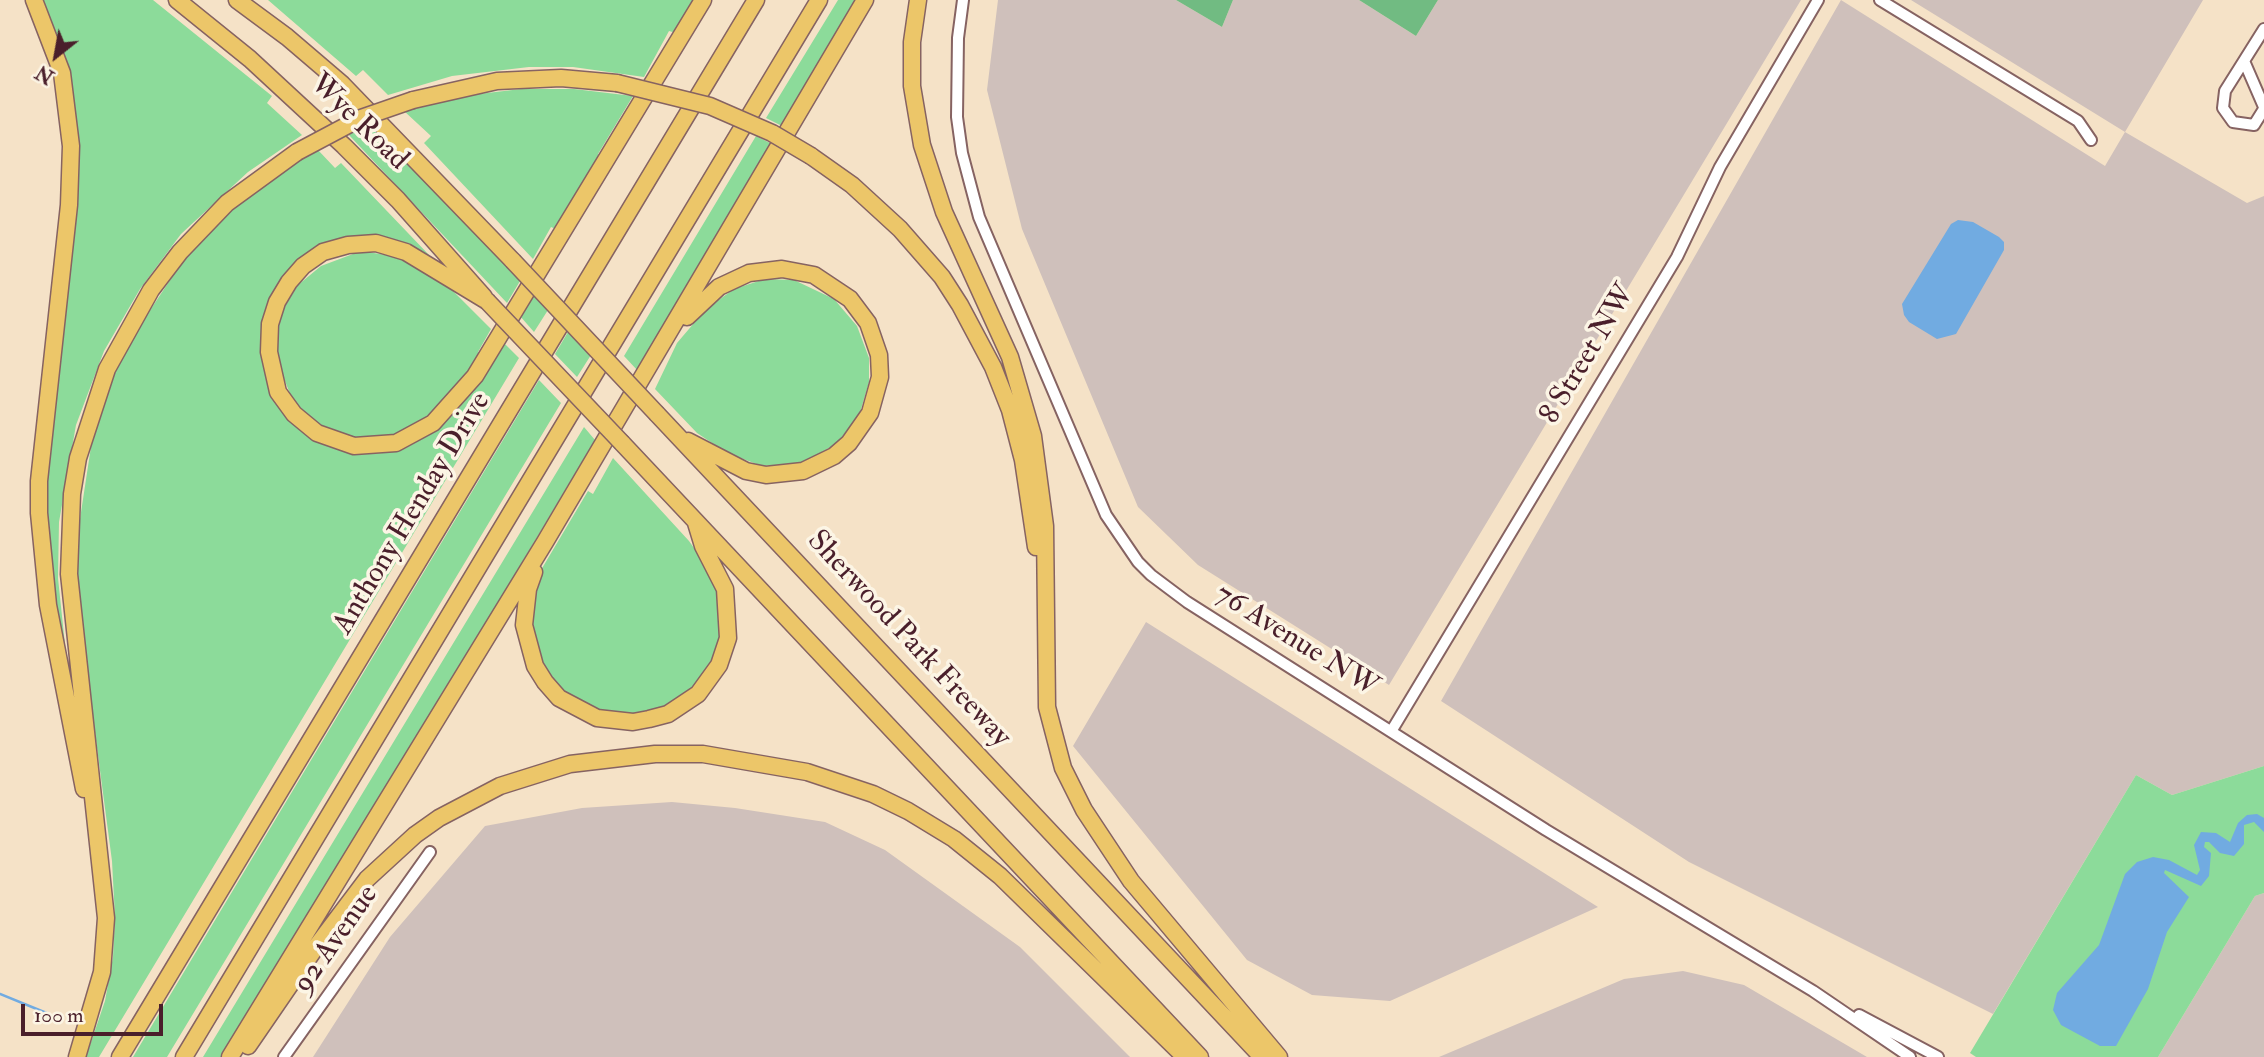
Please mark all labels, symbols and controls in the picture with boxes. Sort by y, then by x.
north arrow [21,21,91,91]
text: N [32,59,59,89]
street label: Wye Road [301,67,415,179]
street label: 8 Street NW [1533,279,1645,431]
street label: Anthony Henday Drive [326,386,500,642]
street label: Sherwood Park Freeway [798,524,1018,756]
street label: 76 Avenue NW [1208,578,1384,706]
street label: 92 Avenue [287,879,387,1001]
scale bar [24,990,166,1034]
text: 100 m [34,1002,84,1029]

